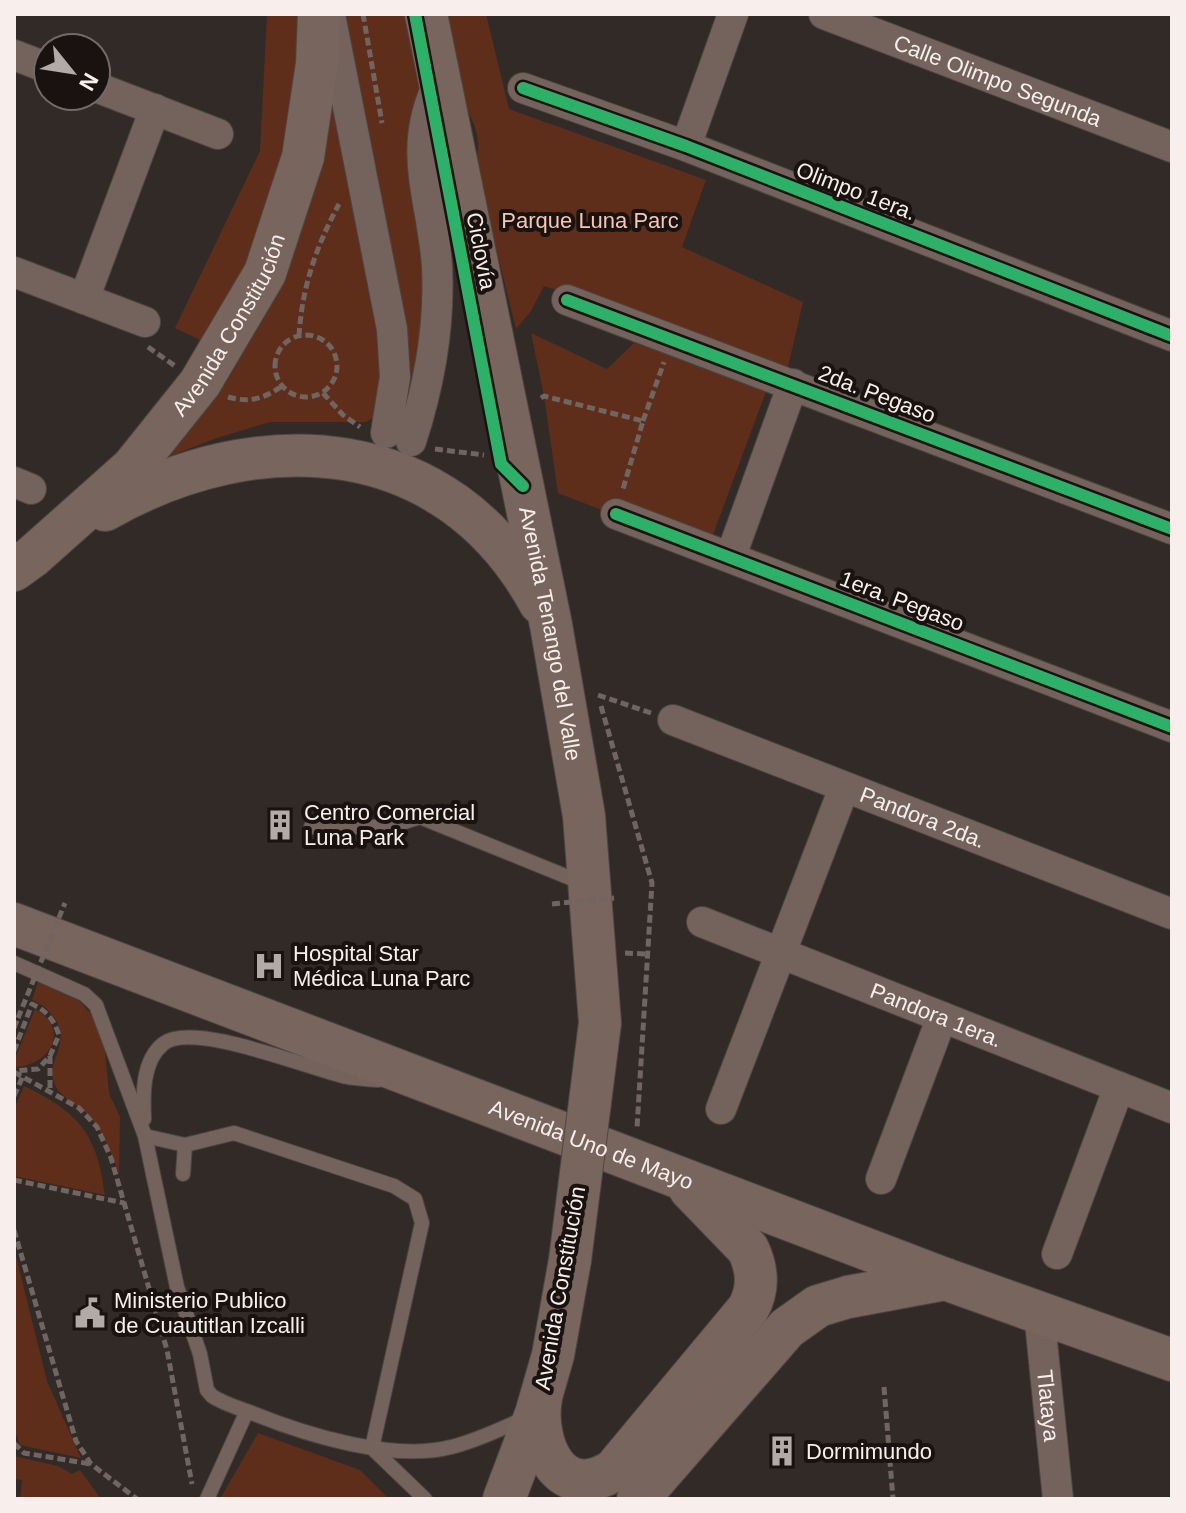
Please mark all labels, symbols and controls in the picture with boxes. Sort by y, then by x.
street label: Calle Olimpo Segunda [890,29,1106,132]
north arrow [32,32,112,112]
text: N [74,69,104,95]
street label: Olimpo 1era. [793,157,919,225]
park label: Parque Luna Parc [501,208,679,233]
street label: Ciclovía [461,210,501,293]
street label: Avenida Constitución [166,231,289,421]
street label: 2da. Pegaso [815,360,939,428]
street label: Avenida Tenango del Valle [515,504,587,763]
street label: 1era. Pegaso [836,566,968,636]
street label: Pandora 2da. [857,781,989,853]
place label: Centro Comercial Luna Park [304,800,475,850]
building icon: Centro Comercial Luna Park [263,808,297,842]
place label: Hospital Star Médica Luna Parc [293,941,470,991]
hospital icon: Hospital Star Médica Luna Parc [252,949,286,983]
street label: Pandora 1era. [867,977,1006,1052]
street label: Avenida Uno de Mayo [486,1094,697,1194]
street label: Avenida Constitución [530,1184,590,1392]
place label: Ministerio Publico de Cuautitlan Izcalli [114,1288,305,1338]
public building icon: Ministerio Publico de Cuautitlan Izcalli [73,1296,107,1330]
street label: Tlataya [1032,1368,1065,1443]
building icon: Dormimundo [765,1434,799,1468]
place label: Dormimundo [806,1439,932,1464]

